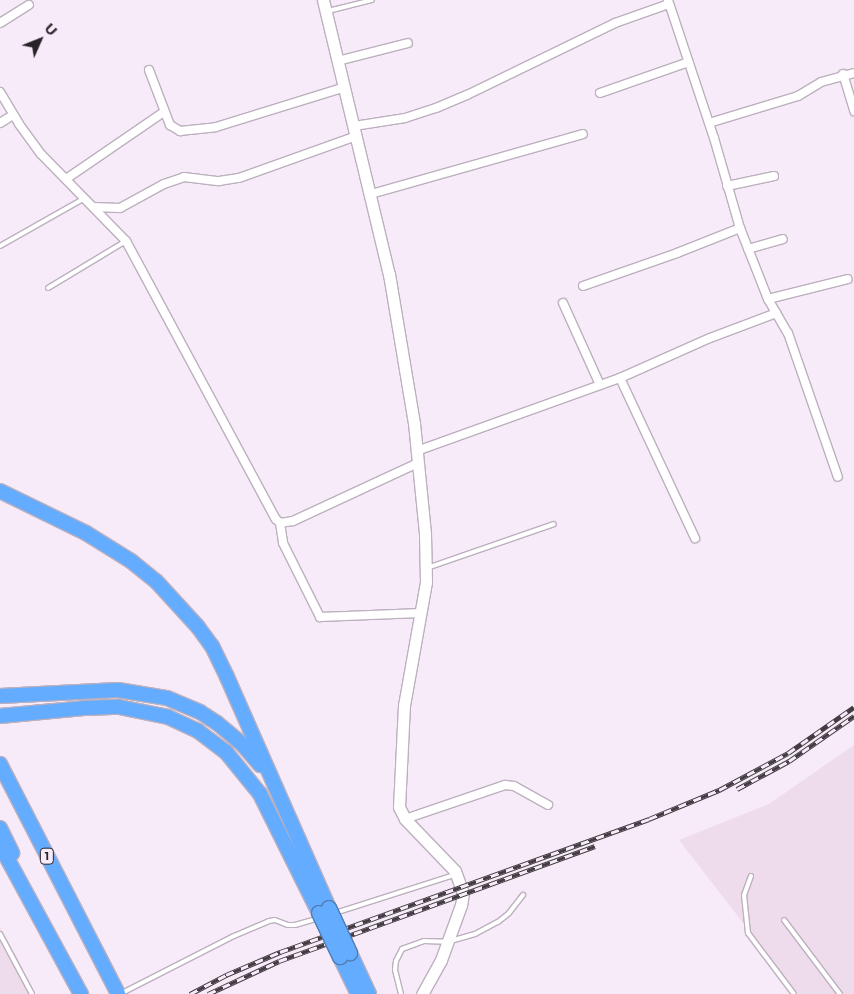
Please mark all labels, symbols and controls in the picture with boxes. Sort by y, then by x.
north arrow [15,15,65,65]
text: U [40,19,61,40]
road number: 1 [40,848,54,864]

